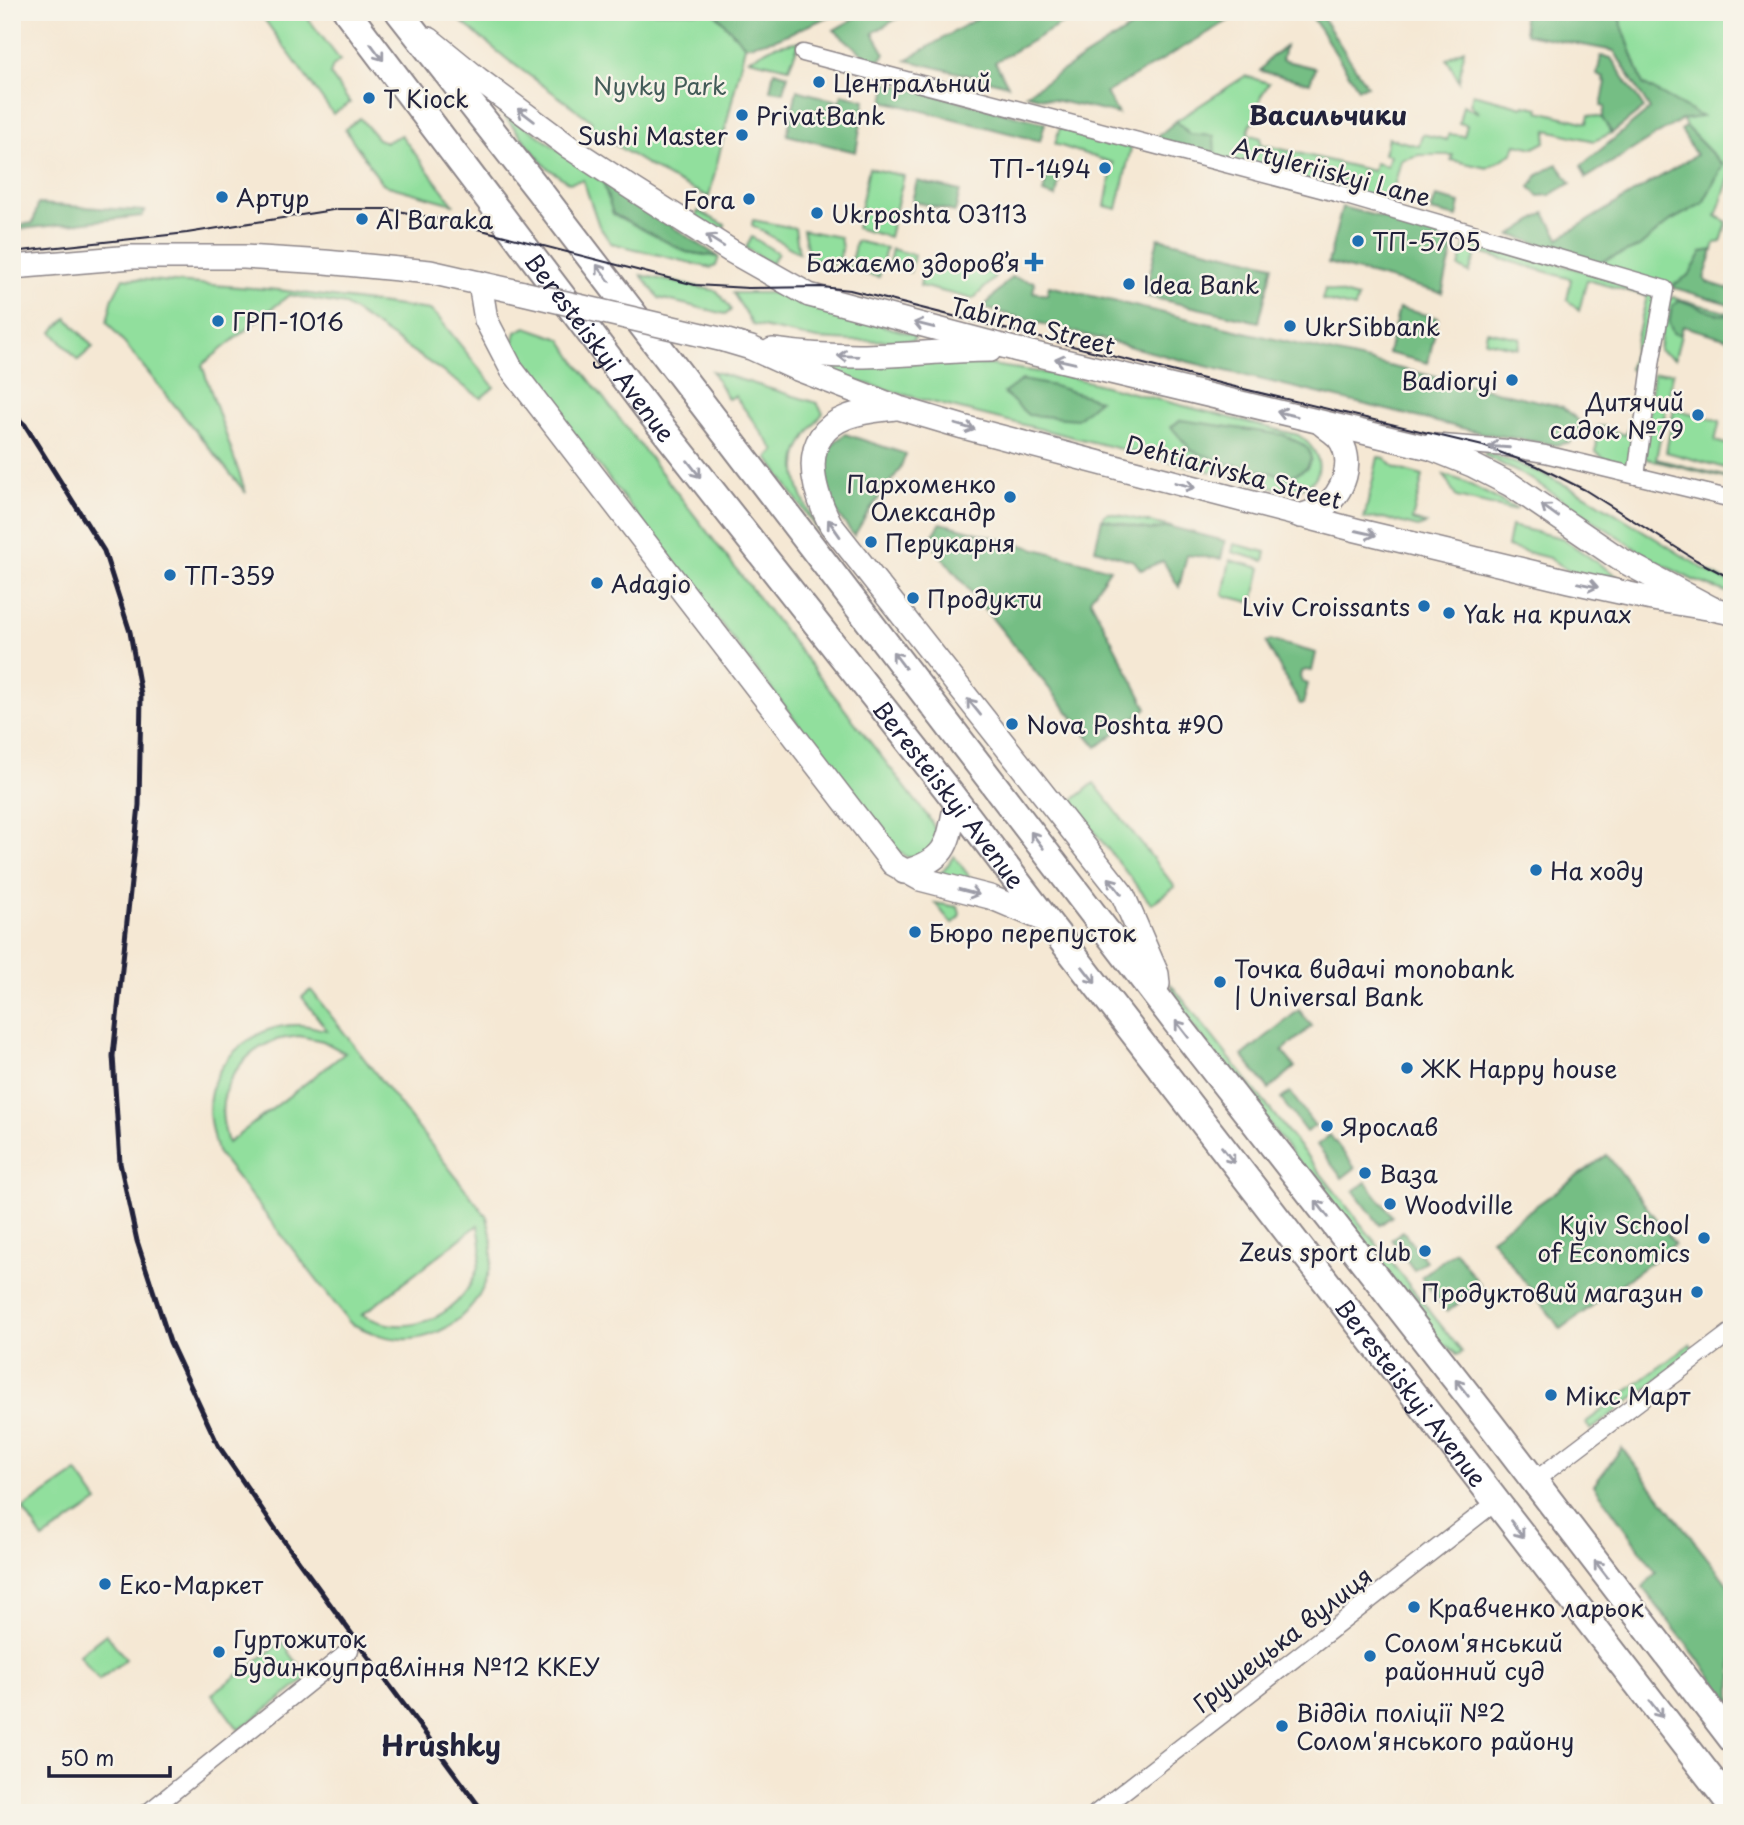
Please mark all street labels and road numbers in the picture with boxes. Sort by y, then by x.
street label: Artyleriiskyi Lane [1229,127,1435,215]
street label: Beresteiskyi Avenue [517,244,684,449]
street label: Tabirna Street [947,287,1119,363]
street label: Dehtiarivska Street [1122,425,1346,517]
street label: Beresteiskyi Avenue [865,692,1034,896]
street label: Beresteiskyi Avenue [1327,1290,1496,1494]
street label: Грушецька вулиця [1184,1557,1380,1721]

